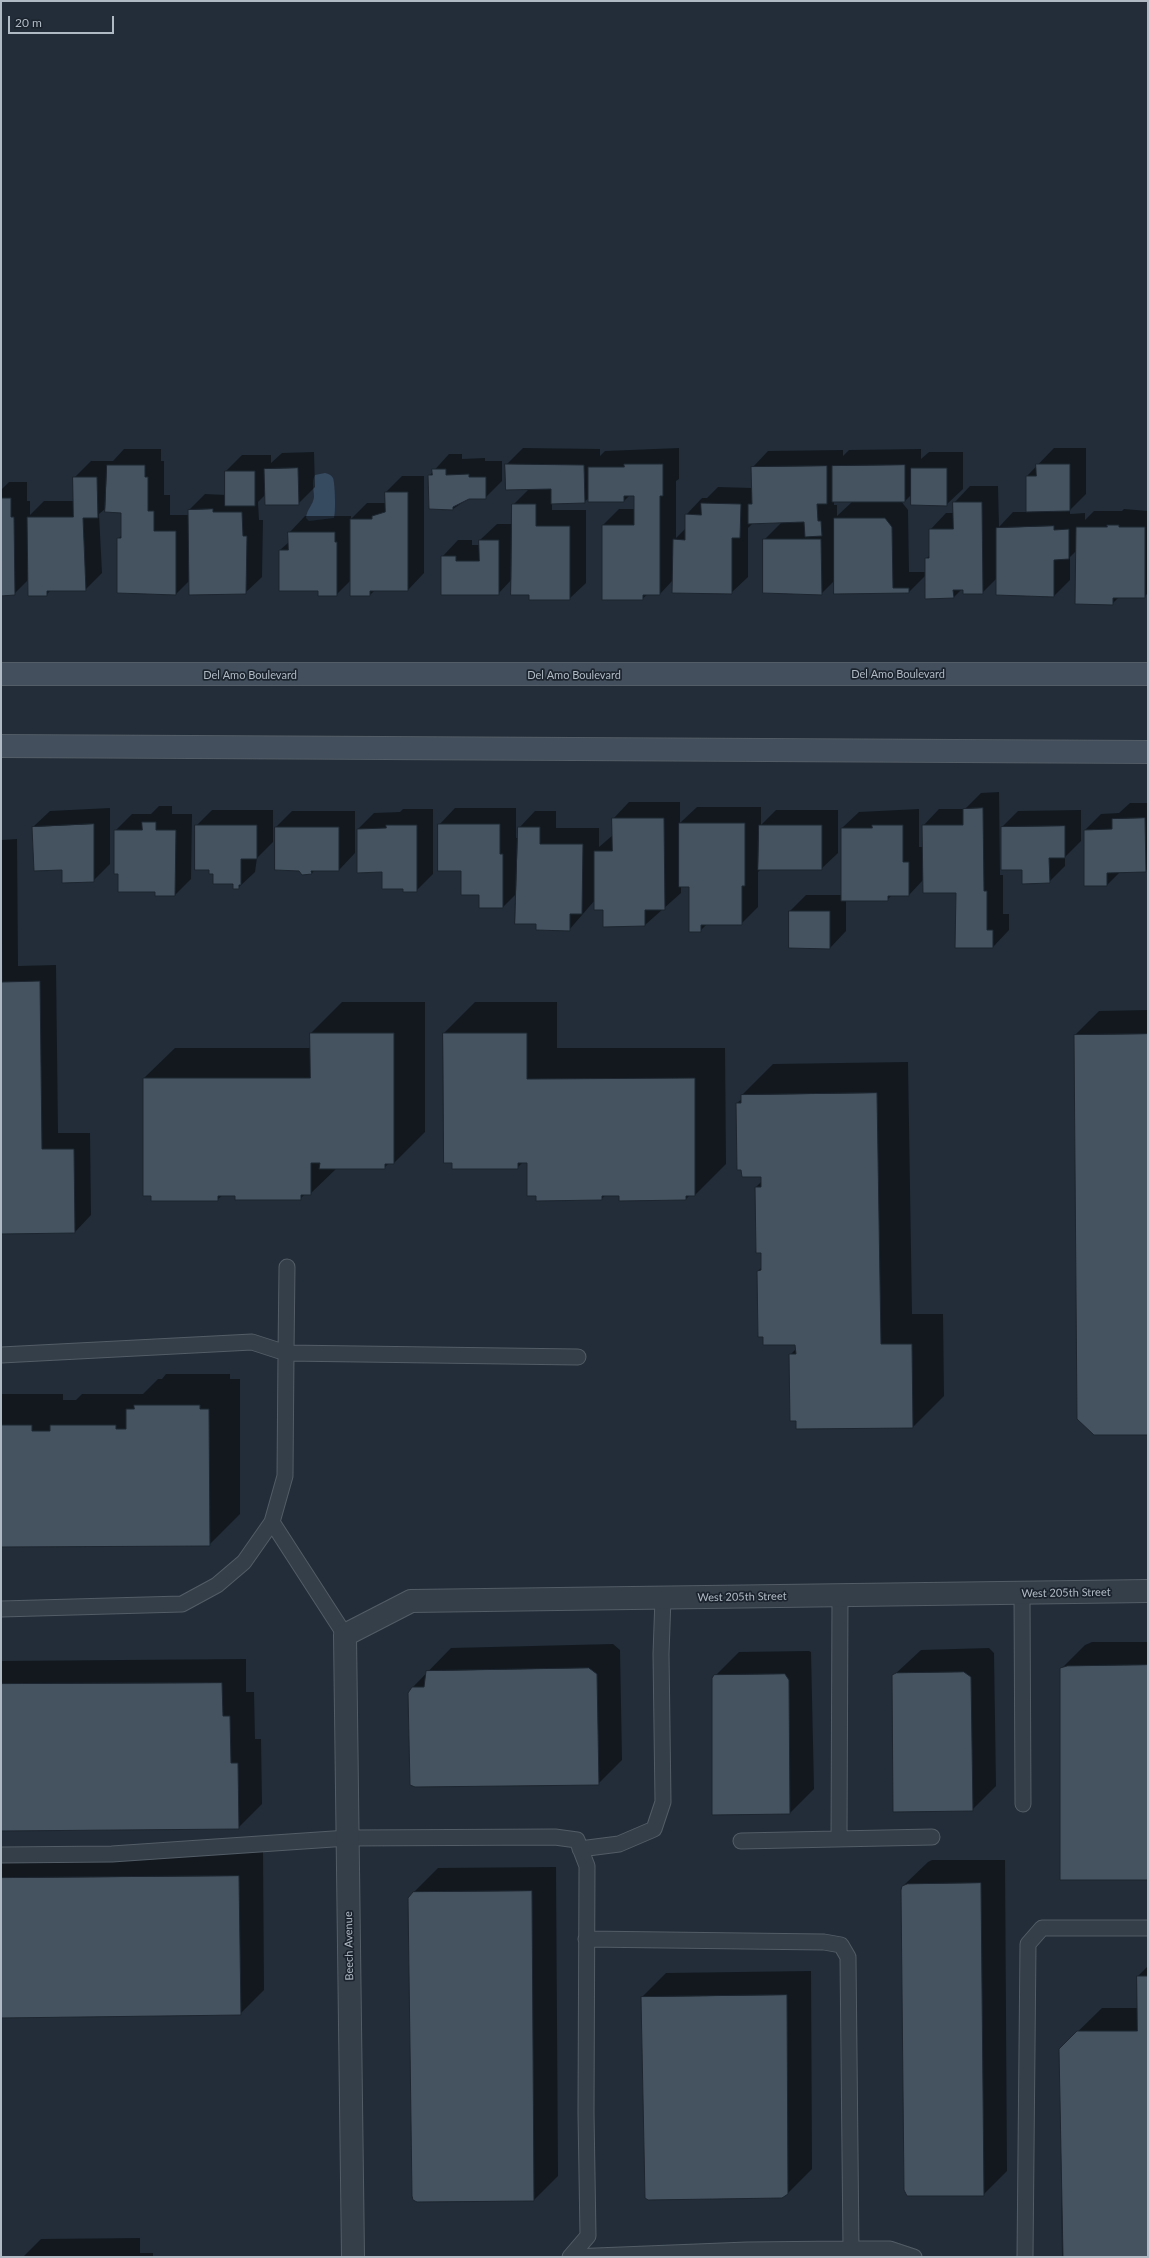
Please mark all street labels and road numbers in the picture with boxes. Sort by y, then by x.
street label: Del Amo Boulevard [851,667,945,681]
street label: Del Amo Boulevard [203,668,297,682]
street label: Del Amo Boulevard [527,668,621,682]
street label: West 205th Street [1021,1586,1111,1600]
street label: West 205th Street [697,1590,787,1604]
street label: Beech Avenue [342,1911,356,1981]

